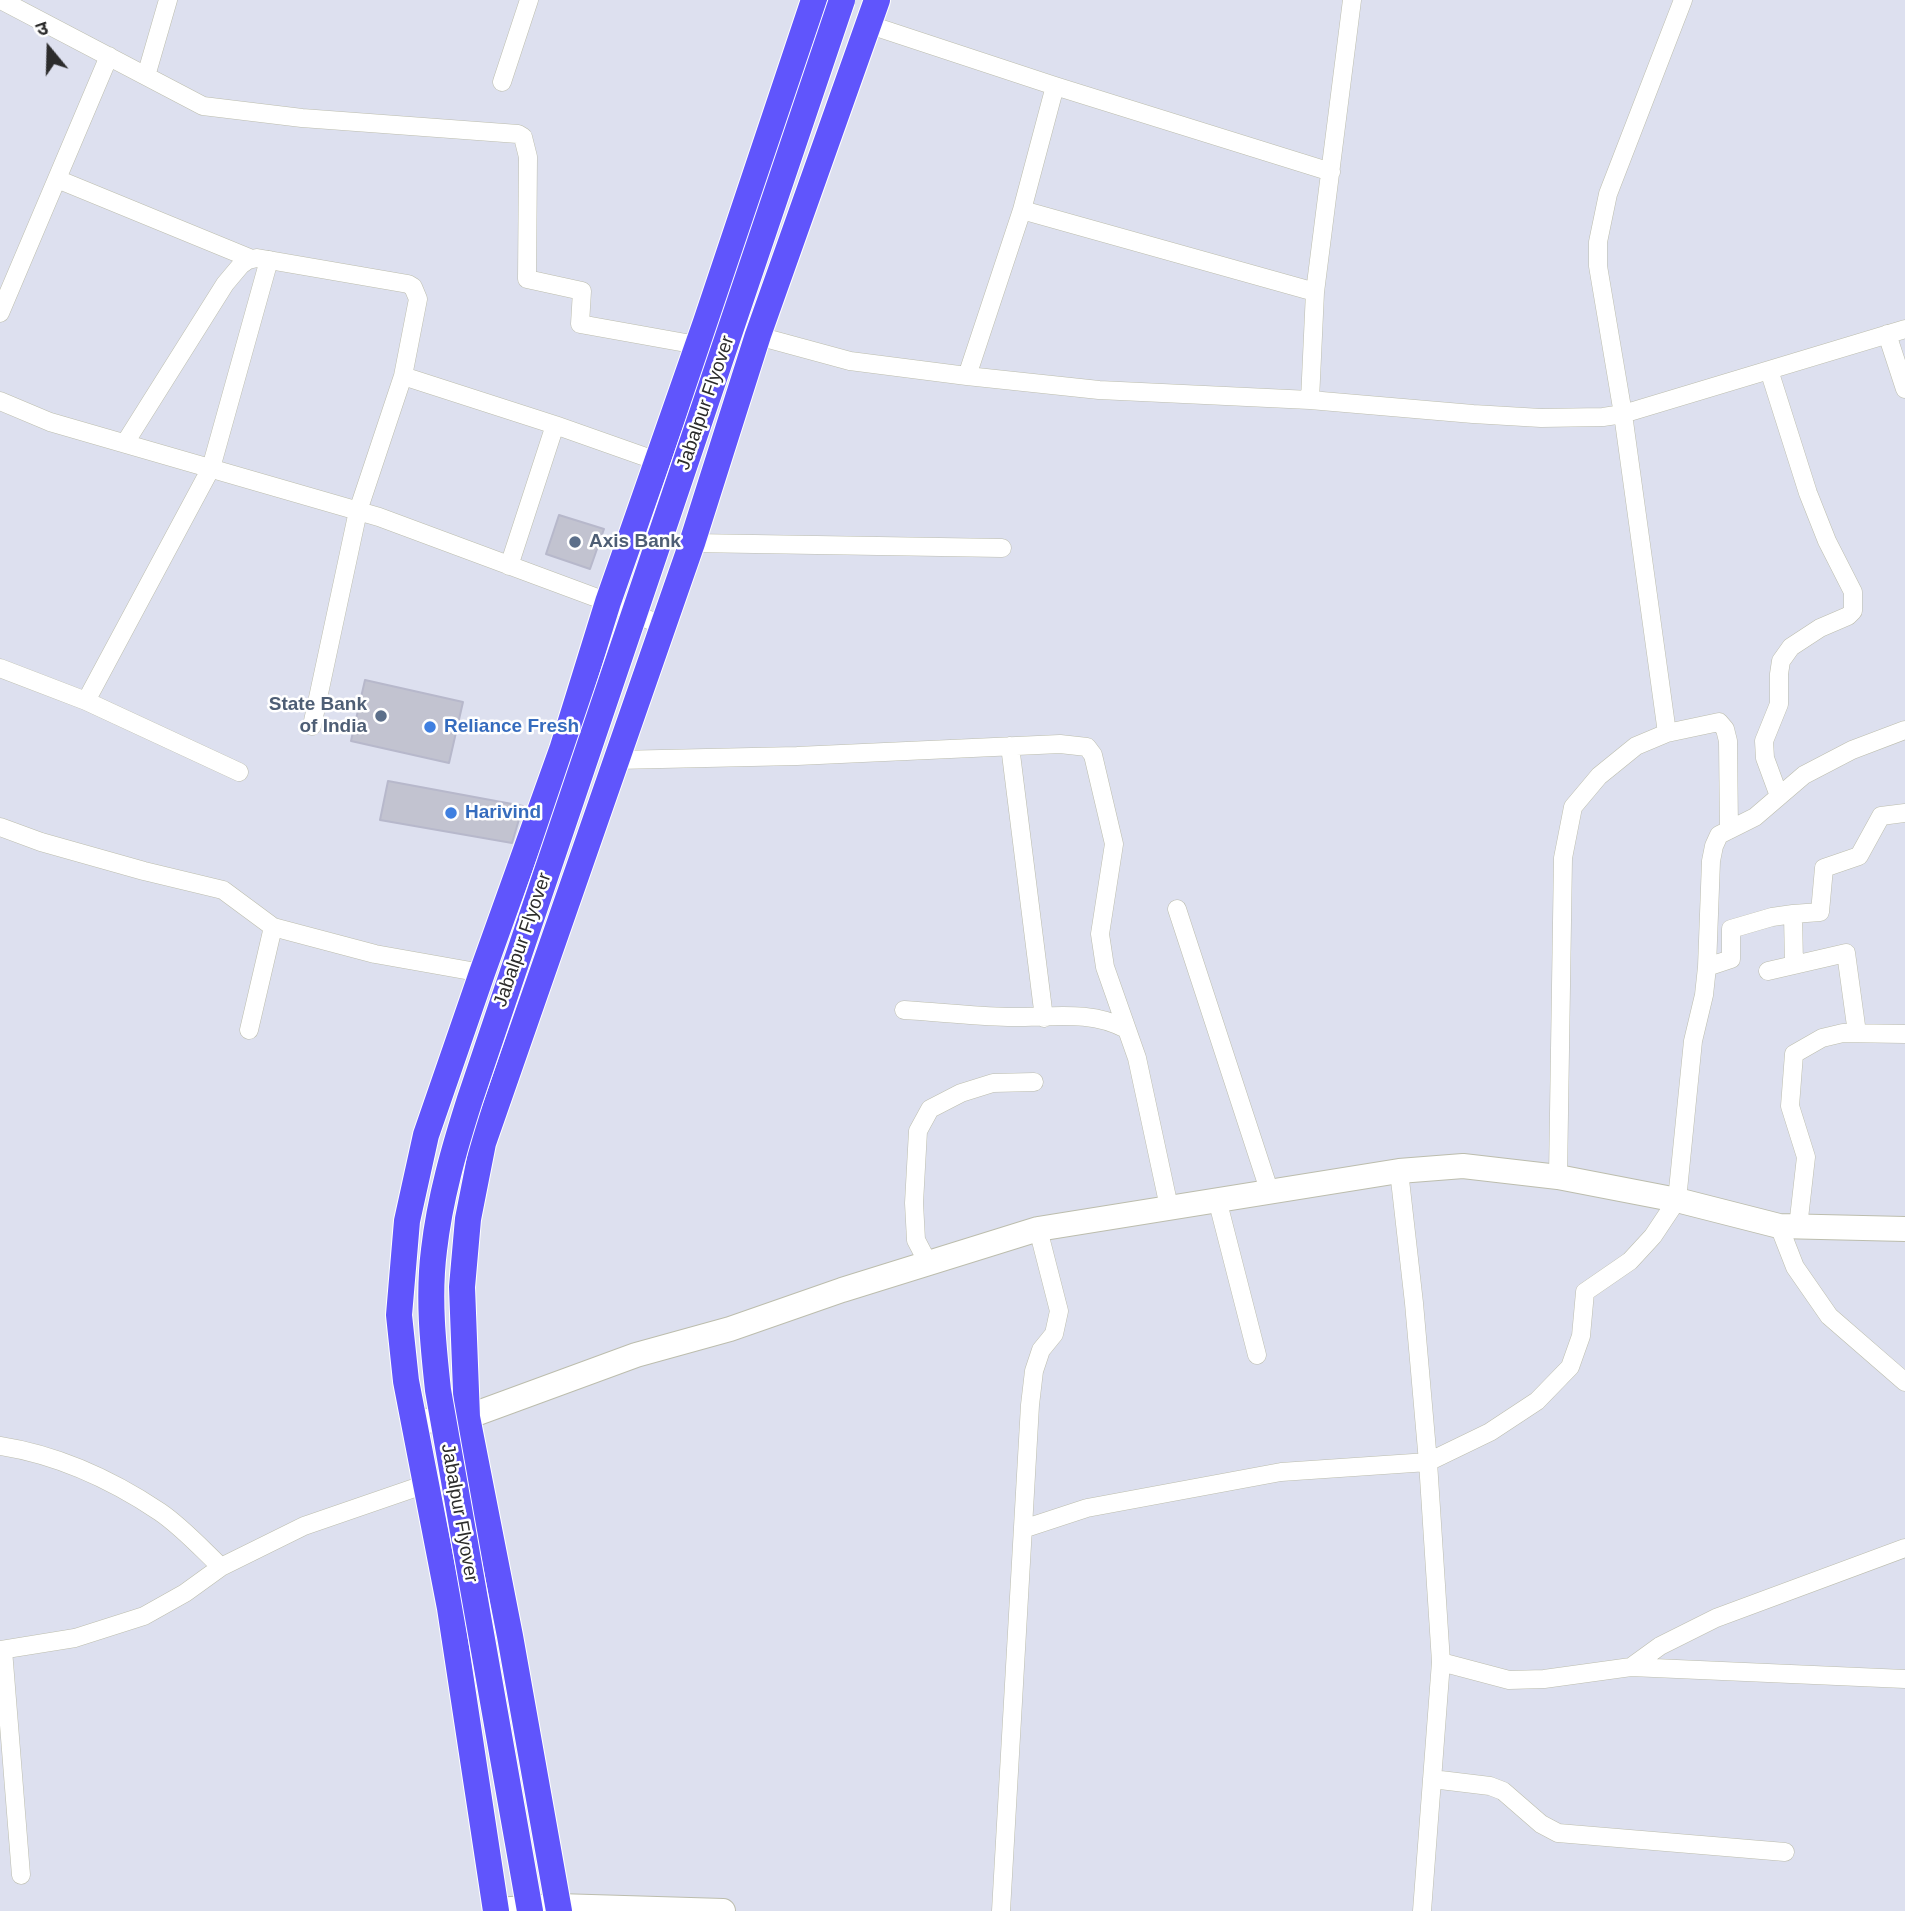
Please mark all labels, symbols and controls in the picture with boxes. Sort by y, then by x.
north arrow [14,14,84,84]
text: उ [33,17,51,40]
street label: Jabalpur Flyover [672,333,740,473]
place label: Axis Bank [589,531,681,553]
marker: Axis Bank [567,534,583,550]
place label: State Bank of India [269,694,367,738]
marker: State Bank of India [373,708,389,724]
place label: Reliance Fresh [444,716,579,738]
marker: Reliance Fresh [422,719,438,735]
place label: Harivind [465,802,541,824]
marker: Harivind [443,805,459,821]
street label: Jabalpur Flyover [489,870,557,1010]
street label: Jabalpur Flyover [436,1442,482,1584]

